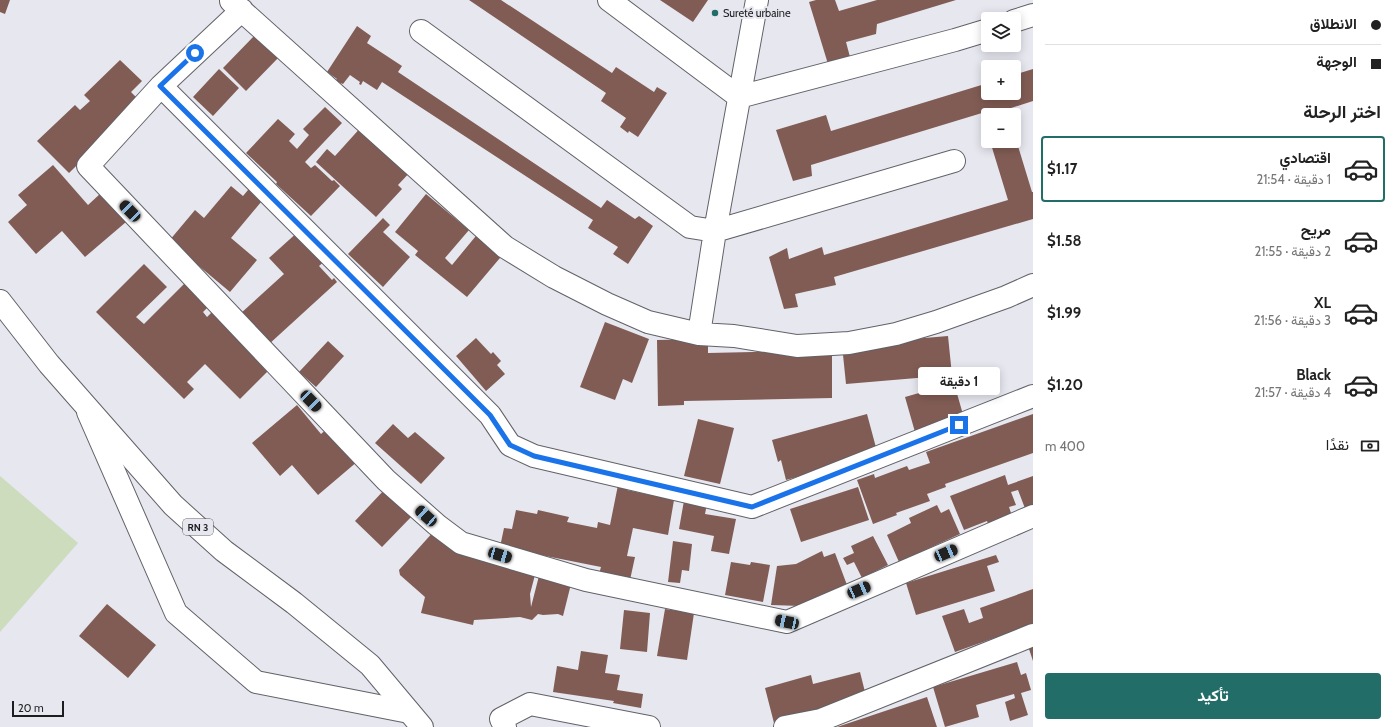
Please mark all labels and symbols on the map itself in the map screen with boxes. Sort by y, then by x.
place label: Sureté urbaine [723,6,791,20]
marker: Sureté urbaine [710,8,720,18]
route start [186,44,204,62]
car [117,198,143,224]
callout: 1 دقيقة [918,367,1000,395]
car [298,388,324,414]
route end [950,416,968,434]
car [413,504,439,528]
road number: RN 3 [183,519,213,535]
car [933,543,959,563]
car [487,546,513,564]
car [846,580,872,600]
car [774,614,800,630]
scale bar [12,699,64,718]

